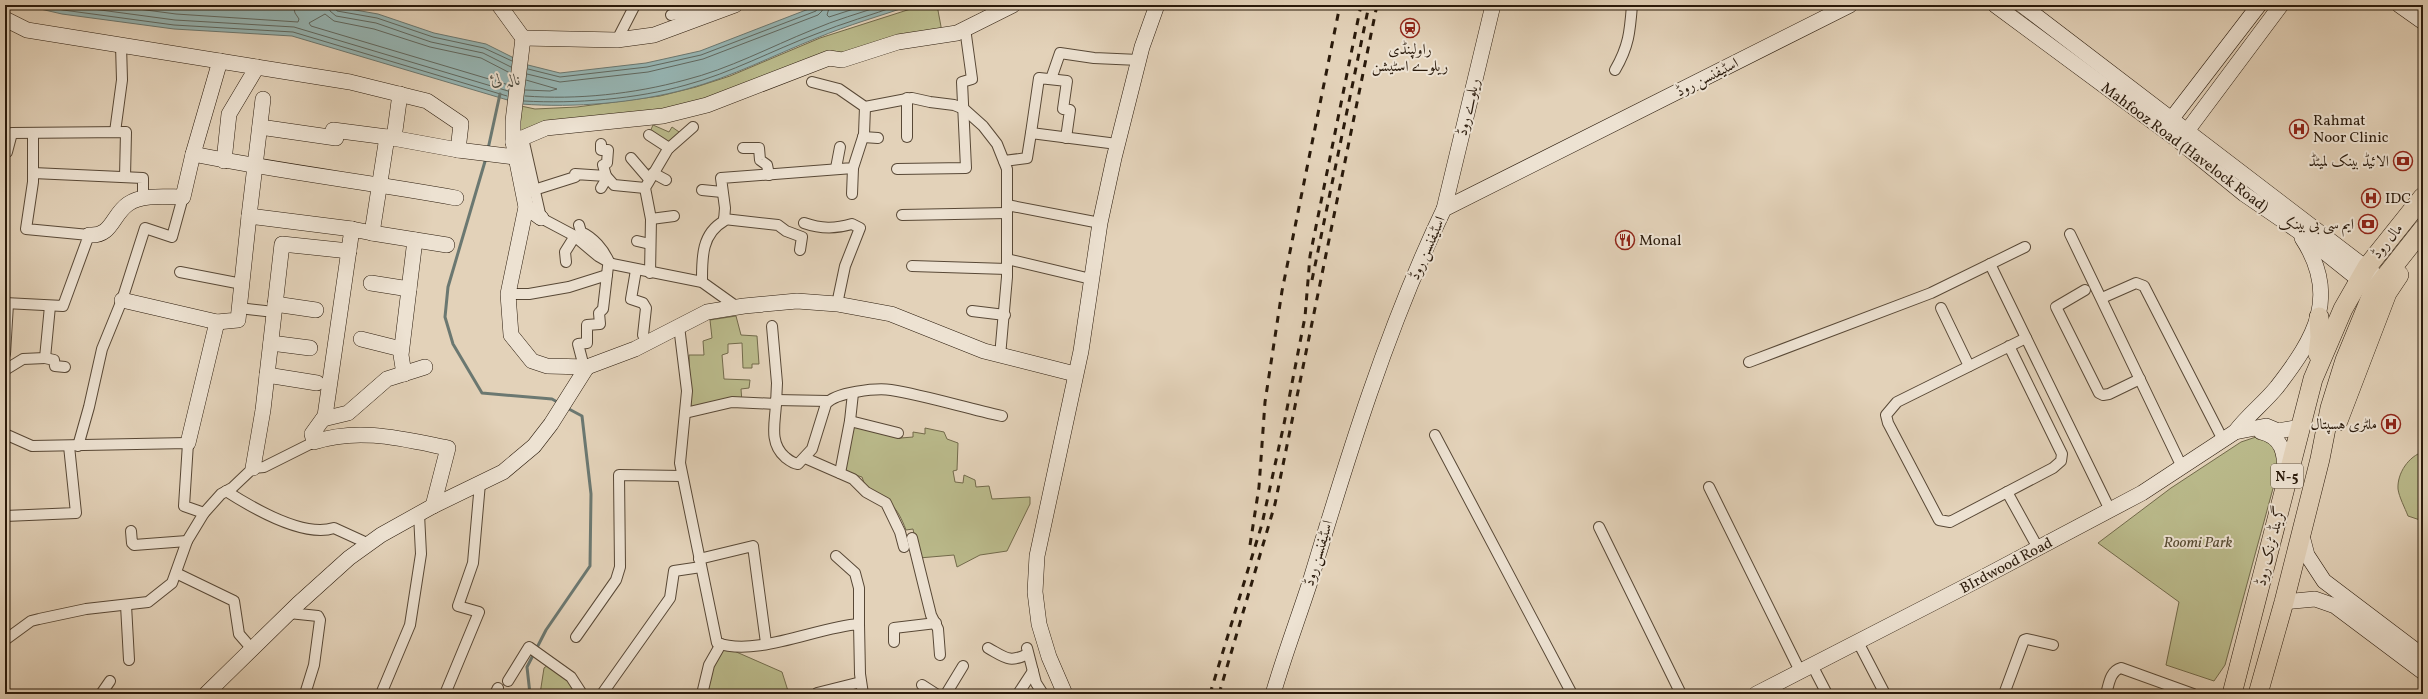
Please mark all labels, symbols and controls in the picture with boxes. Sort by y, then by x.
station icon: راولپنڈی ریلوے اسٹیشن [1399,17,1421,39]
place label: راولپنڈی ریلوے اسٹیشن [1372,40,1448,78]
street label: اسٹیفنسن روڈ [1673,54,1743,103]
water label: نالہ لئ [489,70,521,92]
street label: ریلوے روڈ [1453,77,1486,138]
street label: Mahfooz Road (Havelock Road) [2096,78,2272,218]
place label: Rahmat Noor Clinic [2313,111,2389,149]
hospital icon: Rahmat Noor Clinic [2288,118,2310,140]
bank icon: الائیڈ بینک لمیٹڈ [2392,150,2414,172]
place label: الائیڈ بینک لمیٹڈ [2308,152,2389,173]
hospital icon: IDC [2360,187,2382,209]
place label: IDC [2385,189,2411,210]
street label: اسٹیفنسن روڈ [1405,213,1452,284]
bank icon: ایم سی بی بینک [2357,213,2379,235]
place label: ایم سی بی بینک [2278,215,2354,237]
street label: مال روڈ [2367,220,2409,264]
restaurant icon: Monal [1614,229,1636,251]
place label: Monal [1639,231,1682,252]
hospital icon: ملٹری ہسپتال [2380,413,2402,435]
place label: ملٹری ہسپتال [2310,415,2377,436]
road number: N-5 [2271,464,2303,488]
street label: گرینڈ ٹرنک روڈ [2250,504,2292,589]
street label: اسٹیفنسن روڈ [1299,518,1339,589]
street label: BIrdwood Road [1957,533,2057,600]
park label: Roomi Park [2163,533,2233,554]

